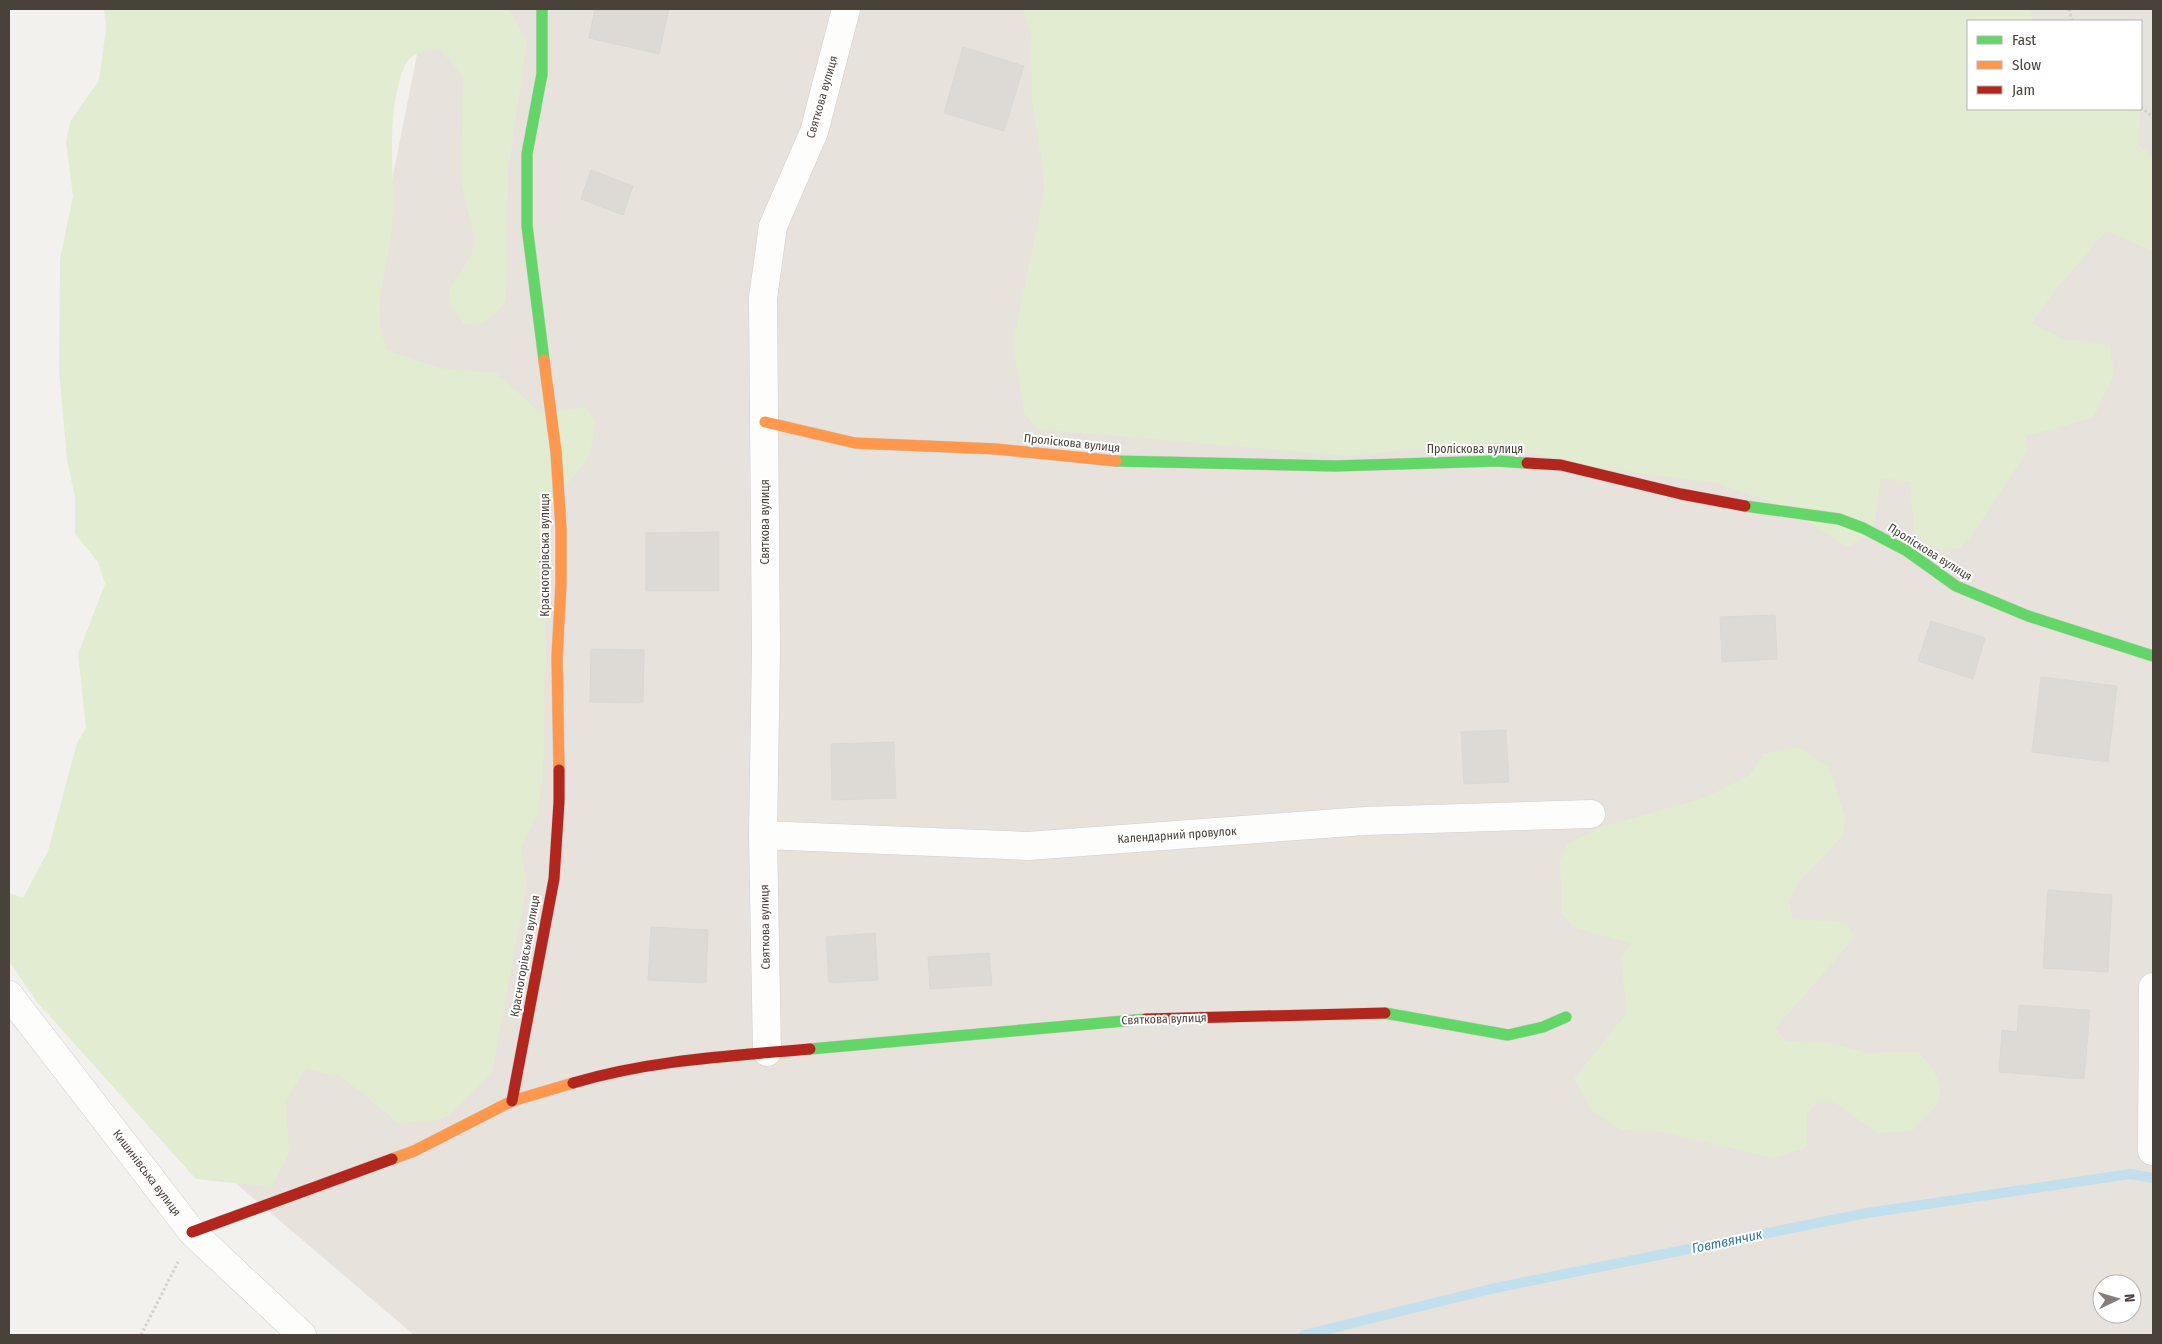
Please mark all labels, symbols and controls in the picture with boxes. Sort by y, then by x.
legend [1967,20,2142,110]
text: Fast [2012,31,2036,49]
street label: Святкова вулиця [804,54,840,140]
text: Slow [2012,56,2041,74]
text: Jam [2012,81,2035,99]
street label: Проліскова вулиця [1023,431,1121,455]
street label: Проліскова вулиця [1427,442,1523,456]
street label: Святкова вулиця [758,479,772,565]
street label: Красногорівська вулиця [538,493,552,617]
street label: Проліскова вулиця [1885,520,1975,584]
street label: Календарний провулок [1117,824,1237,846]
street label: Святкова вулиця [757,884,773,970]
street label: Красногорівська вулиця [507,894,543,1018]
street label: Святкова вулиця [1121,1011,1207,1027]
street label: Кишинівська вулиця [110,1127,184,1219]
water label: Говтвянчик [1690,1226,1764,1257]
north arrow [2092,1274,2142,1324]
text: N [2121,1293,2138,1303]

